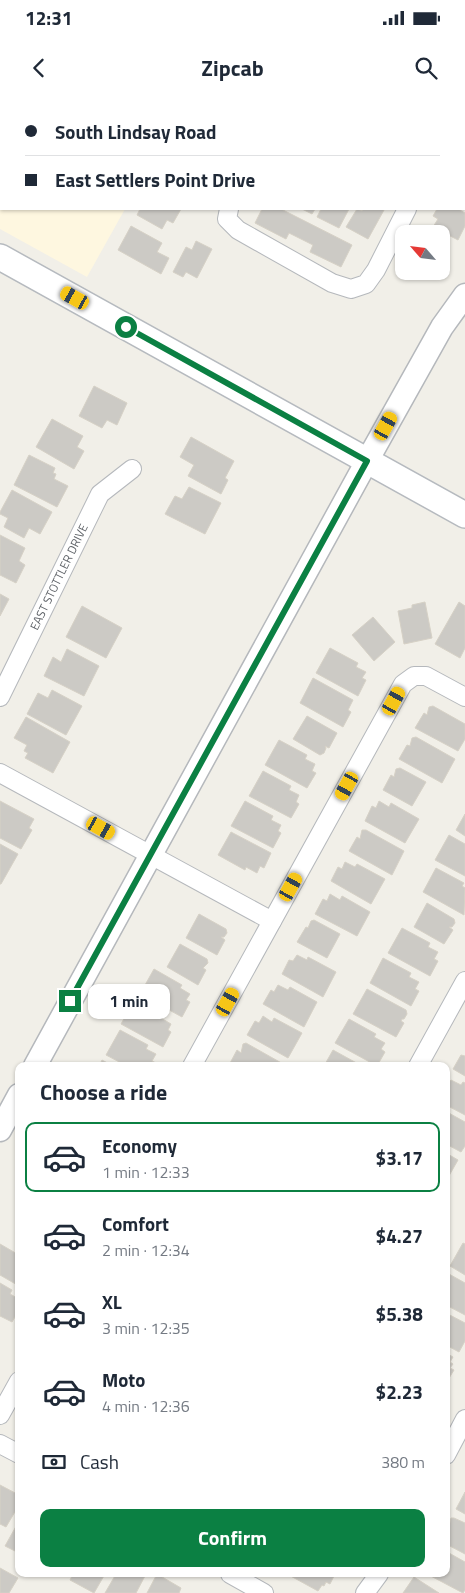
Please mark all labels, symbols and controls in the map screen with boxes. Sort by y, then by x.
text: 12:31 [25,3,72,32]
text: Zipcab [201,51,264,85]
icon: back [25,54,53,82]
icon: search [412,54,440,82]
text: South Lindsay Road [55,117,216,146]
text: East Settlers Point Drive [55,165,255,194]
north arrow [395,225,450,280]
map controls [395,225,450,280]
car [58,284,91,312]
route start [115,316,137,338]
car [372,409,399,443]
street label: EAST STOTTLER DRIVE [25,520,93,633]
car [380,684,407,718]
car [333,769,360,803]
car [84,814,117,842]
car [277,870,304,904]
callout: 1 min [88,984,170,1018]
car [214,985,241,1019]
text: 1 min [110,989,148,1013]
route end [59,990,81,1012]
text: Choose a ride [40,1075,167,1109]
text: Economy [102,1131,177,1160]
icon: car [42,1135,87,1180]
text: $3.17 [376,1143,423,1172]
text: 1 min · 12:33 [102,1160,190,1184]
text: Comfort [102,1209,169,1238]
icon: car [42,1213,87,1258]
text: $4.27 [376,1221,423,1250]
text: 2 min · 12:34 [102,1238,190,1262]
text: XL [102,1287,122,1316]
icon: car [42,1291,87,1336]
text: $5.38 [376,1299,423,1328]
text: 3 min · 12:35 [102,1316,190,1340]
text: Moto [102,1365,145,1394]
icon: car [42,1369,87,1414]
text: $2.23 [376,1377,423,1406]
text: 4 min · 12:36 [102,1394,190,1418]
text: Cash [80,1447,119,1476]
icon: cash [40,1448,68,1476]
text: 380 m [381,1450,425,1474]
button: Confirm [40,1509,425,1567]

